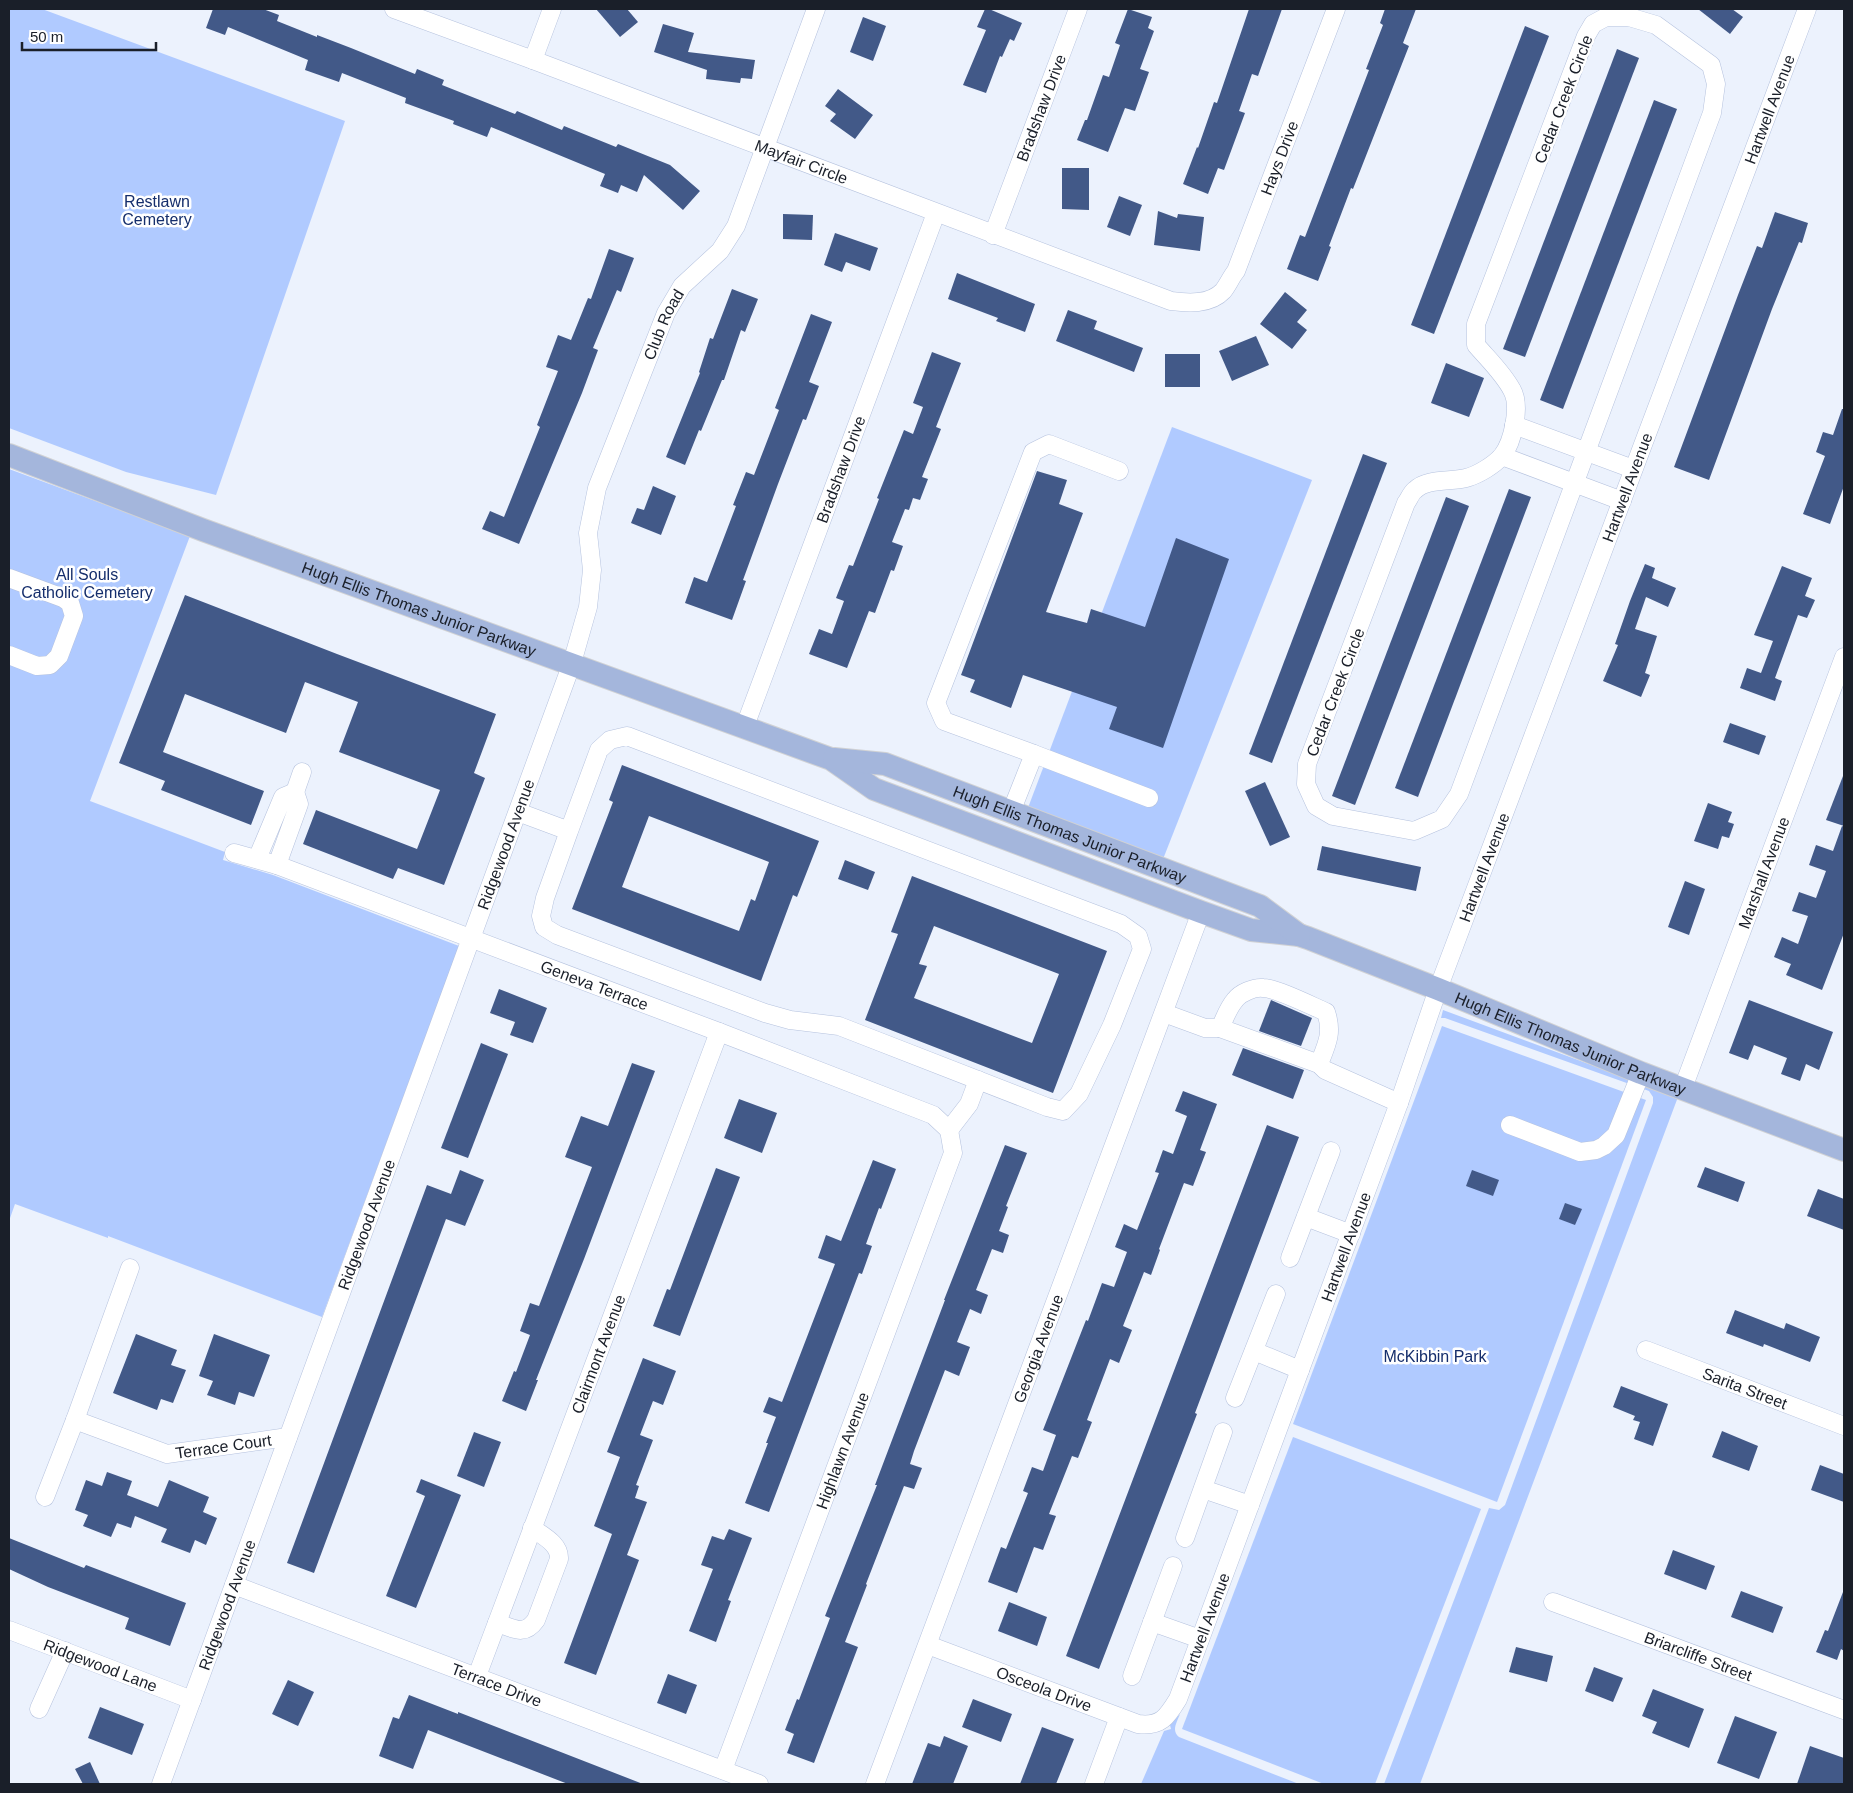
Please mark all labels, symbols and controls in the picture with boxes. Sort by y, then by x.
scale bar [22,20,156,52]
text: 50 m [30,28,63,45]
street label: Cedar Creek Circle [1531,33,1596,166]
street label: Bradshaw Drive [1013,52,1069,164]
street label: Hartwell Avenue [1741,52,1798,166]
street label: Hays Drive [1258,118,1302,198]
street label: Mayfair Circle [752,137,850,187]
park label: Restlawn Cemetery [122,193,192,228]
street label: Club Road [640,286,687,362]
street label: Bradshaw Drive [813,413,869,525]
street label: Hartwell Avenue [1599,430,1656,544]
street label: Hugh Ellis Thomas Junior Parkway [300,559,538,660]
park label: All Souls Catholic Cemetery [21,566,153,601]
street label: Cedar Creek Circle [1303,626,1368,759]
street label: Ridgewood Avenue [474,777,538,912]
street label: Hugh Ellis Thomas Junior Parkway [951,783,1189,886]
street label: Hartwell Avenue [1456,810,1513,924]
street label: Marshall Avenue [1735,814,1793,931]
street label: Geneva Terrace [538,957,651,1013]
street label: Hugh Ellis Thomas Junior Parkway [1452,989,1688,1098]
street label: Ridgewood Avenue [335,1157,398,1292]
street label: Hartwell Avenue [1318,1190,1374,1304]
street label: Clairmont Avenue [568,1292,629,1416]
street label: Georgia Avenue [1010,1292,1066,1405]
park label: McKibbin Park [1383,1348,1488,1365]
street label: Sarita Street [1700,1365,1790,1413]
street label: Highlawn Avenue [813,1390,872,1511]
street label: Terrace Court [174,1431,273,1462]
street label: Ridgewood Avenue [196,1537,259,1672]
street label: Hartwell Avenue [1177,1570,1233,1685]
street label: Briarcliffe Street [1642,1629,1755,1684]
street label: Ridgewood Lane [41,1636,160,1695]
street label: Terrace Drive [449,1660,544,1710]
street label: Osceola Drive [994,1663,1094,1715]

